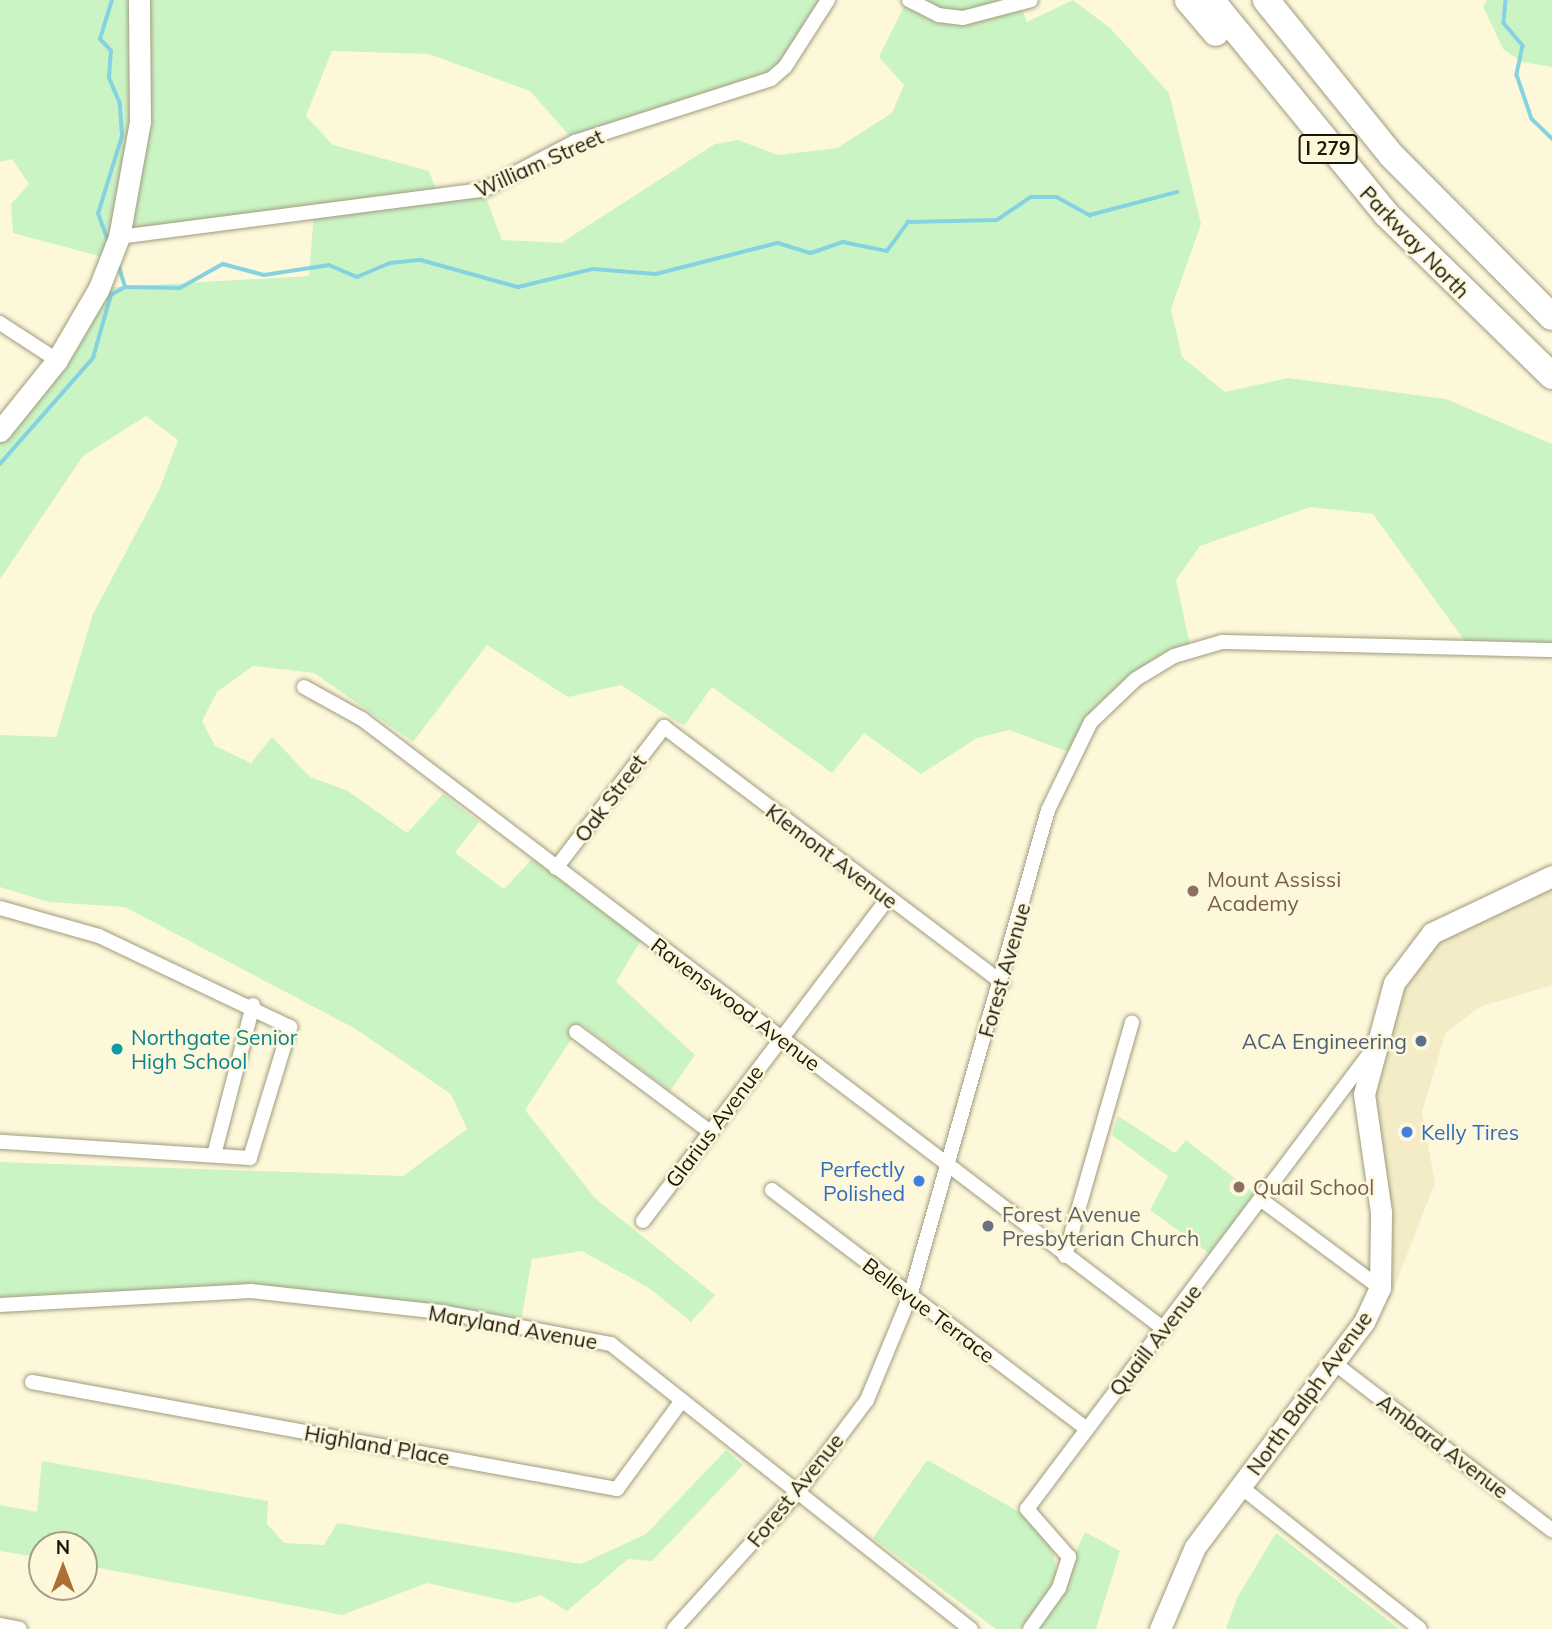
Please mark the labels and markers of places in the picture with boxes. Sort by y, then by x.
place label: Mount Assissi Academy [1207,866,1341,916]
marker: Mount Assissi Academy [1185,883,1201,899]
place label: Northgate Senior High School [131,1024,297,1074]
place label: ACA Engineering [1242,1028,1407,1054]
marker: ACA Engineering [1413,1033,1429,1049]
marker: Northgate Senior High School [109,1041,125,1057]
place label: Kelly Tires [1421,1119,1519,1145]
marker: Kelly Tires [1399,1124,1415,1140]
place label: Perfectly Polished [820,1156,905,1206]
marker: Perfectly Polished [911,1173,927,1189]
place label: Quail School [1253,1174,1374,1200]
marker: Quail School [1231,1179,1247,1195]
place label: Forest Avenue Presbyterian Church [1002,1201,1199,1251]
marker: Forest Avenue Presbyterian Church [980,1218,996,1234]

